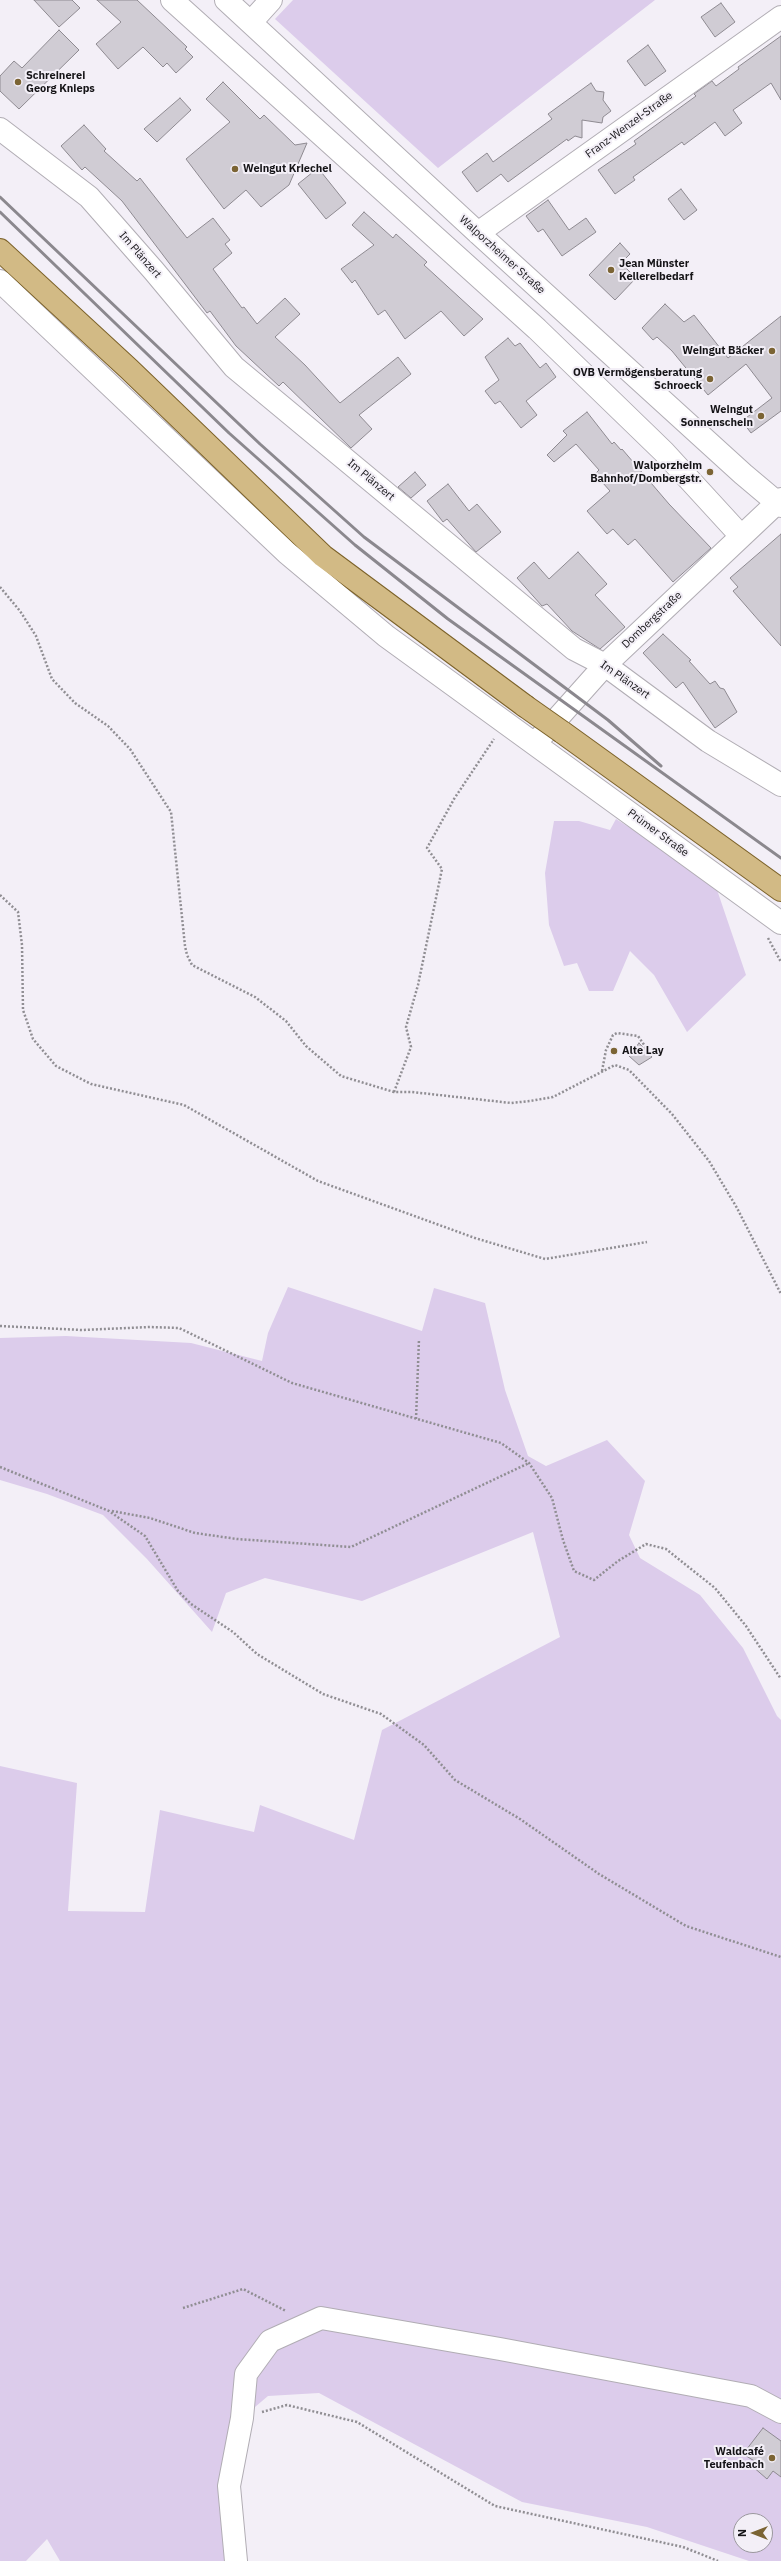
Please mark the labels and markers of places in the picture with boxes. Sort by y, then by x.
place label: Schreinerei Georg Knieps [26,69,95,95]
marker: Schreinerei Georg Knieps [13,77,23,87]
place label: Weingut Kriechel [243,162,332,176]
marker: Weingut Kriechel [230,164,240,174]
place label: Jean Münster Kellereibedarf [619,257,693,283]
marker: Jean Münster Kellereibedarf [606,265,616,275]
place label: Weingut Bäcker [682,344,764,358]
marker: Weingut Bäcker [767,346,777,356]
place label: OVB Vermögensberatung Schroeck [573,366,702,392]
marker: OVB Vermögensberatung Schroeck [705,374,715,384]
place label: Weingut Sonnenschein [680,403,753,429]
marker: Weingut Sonnenschein [756,411,766,421]
place label: Walporzheim Bahnhof/Dombergstr. [590,459,702,485]
marker: Walporzheim Bahnhof/Dombergstr. [705,467,715,477]
place label: Alte Lay [622,1044,664,1058]
marker: Alte Lay [609,1046,619,1056]
place label: Waldcafé Teufenbach [704,2445,764,2471]
marker: Waldcafé Teufenbach [767,2453,777,2463]

